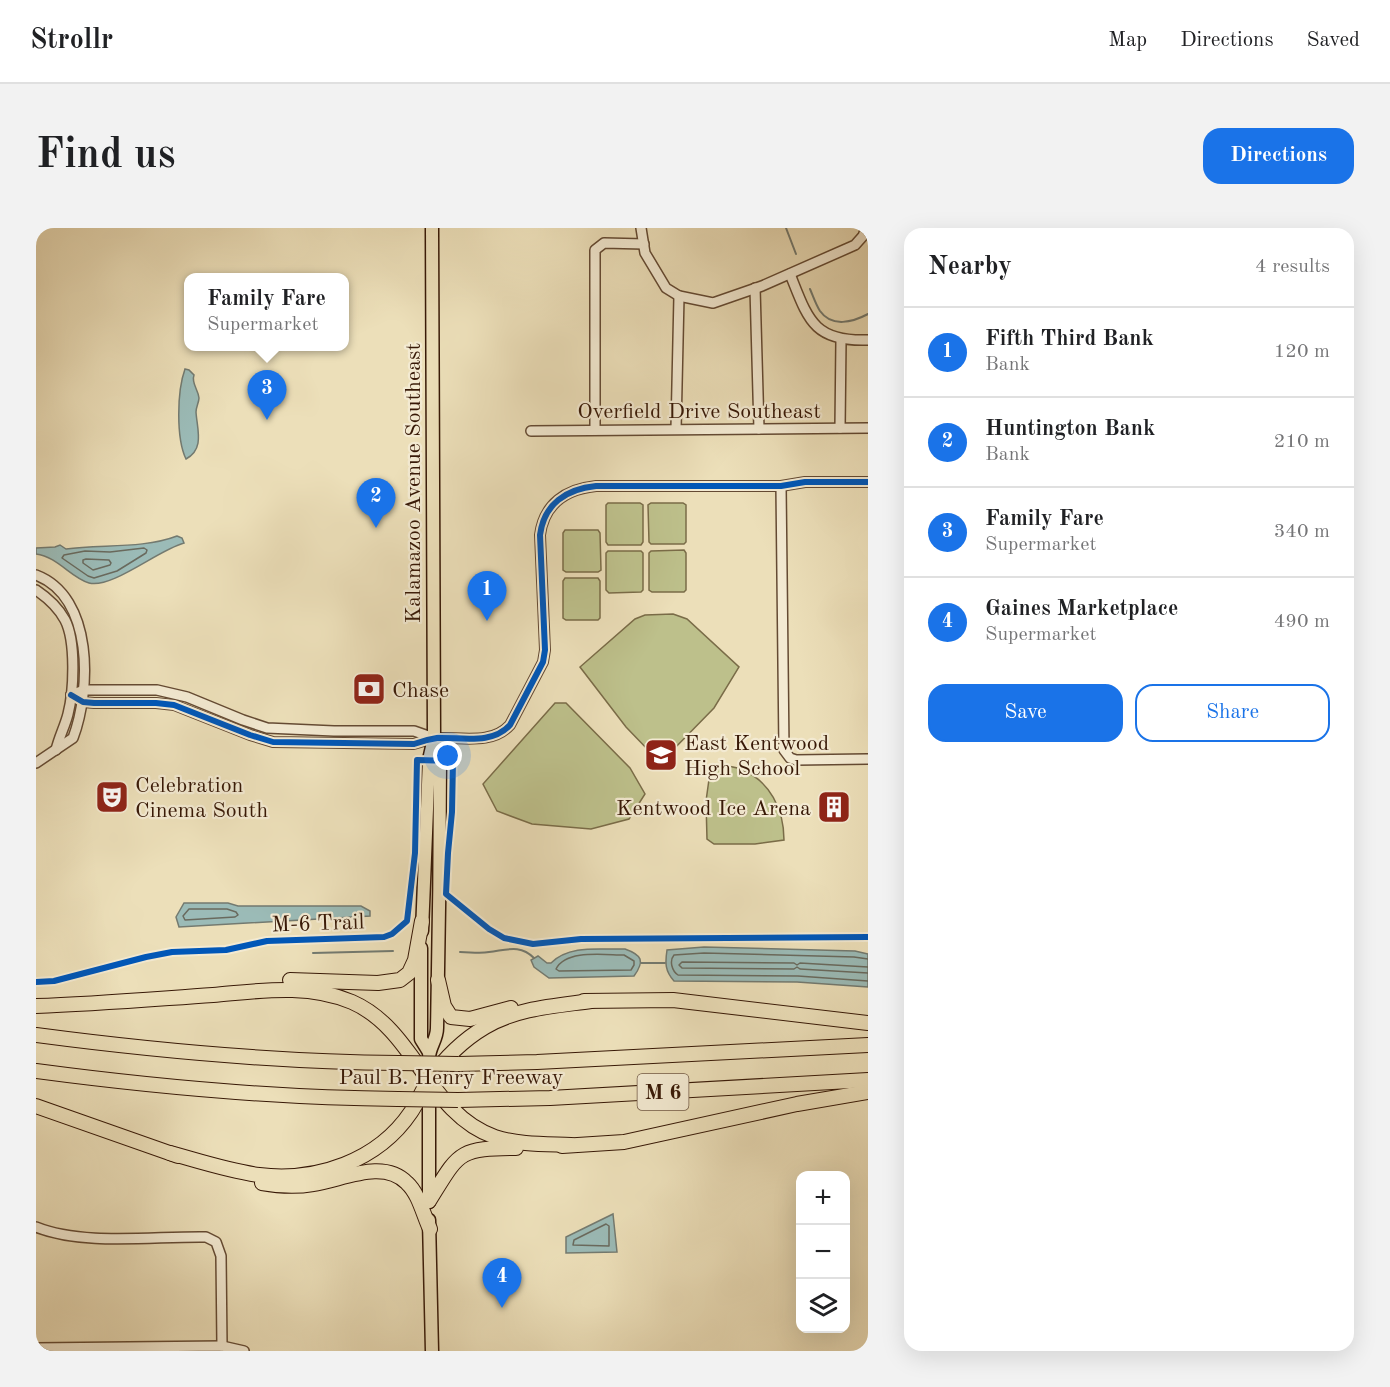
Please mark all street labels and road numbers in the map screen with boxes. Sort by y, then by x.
street label: Kalamazoo Avenue Southeast [403,343,425,623]
street label: Overfield Drive Southeast [577,401,821,423]
street label: M-6 Trail [271,911,365,937]
street label: Paul B. Henry Freeway [338,1067,564,1089]
road number: M 6 [638,1074,688,1110]

